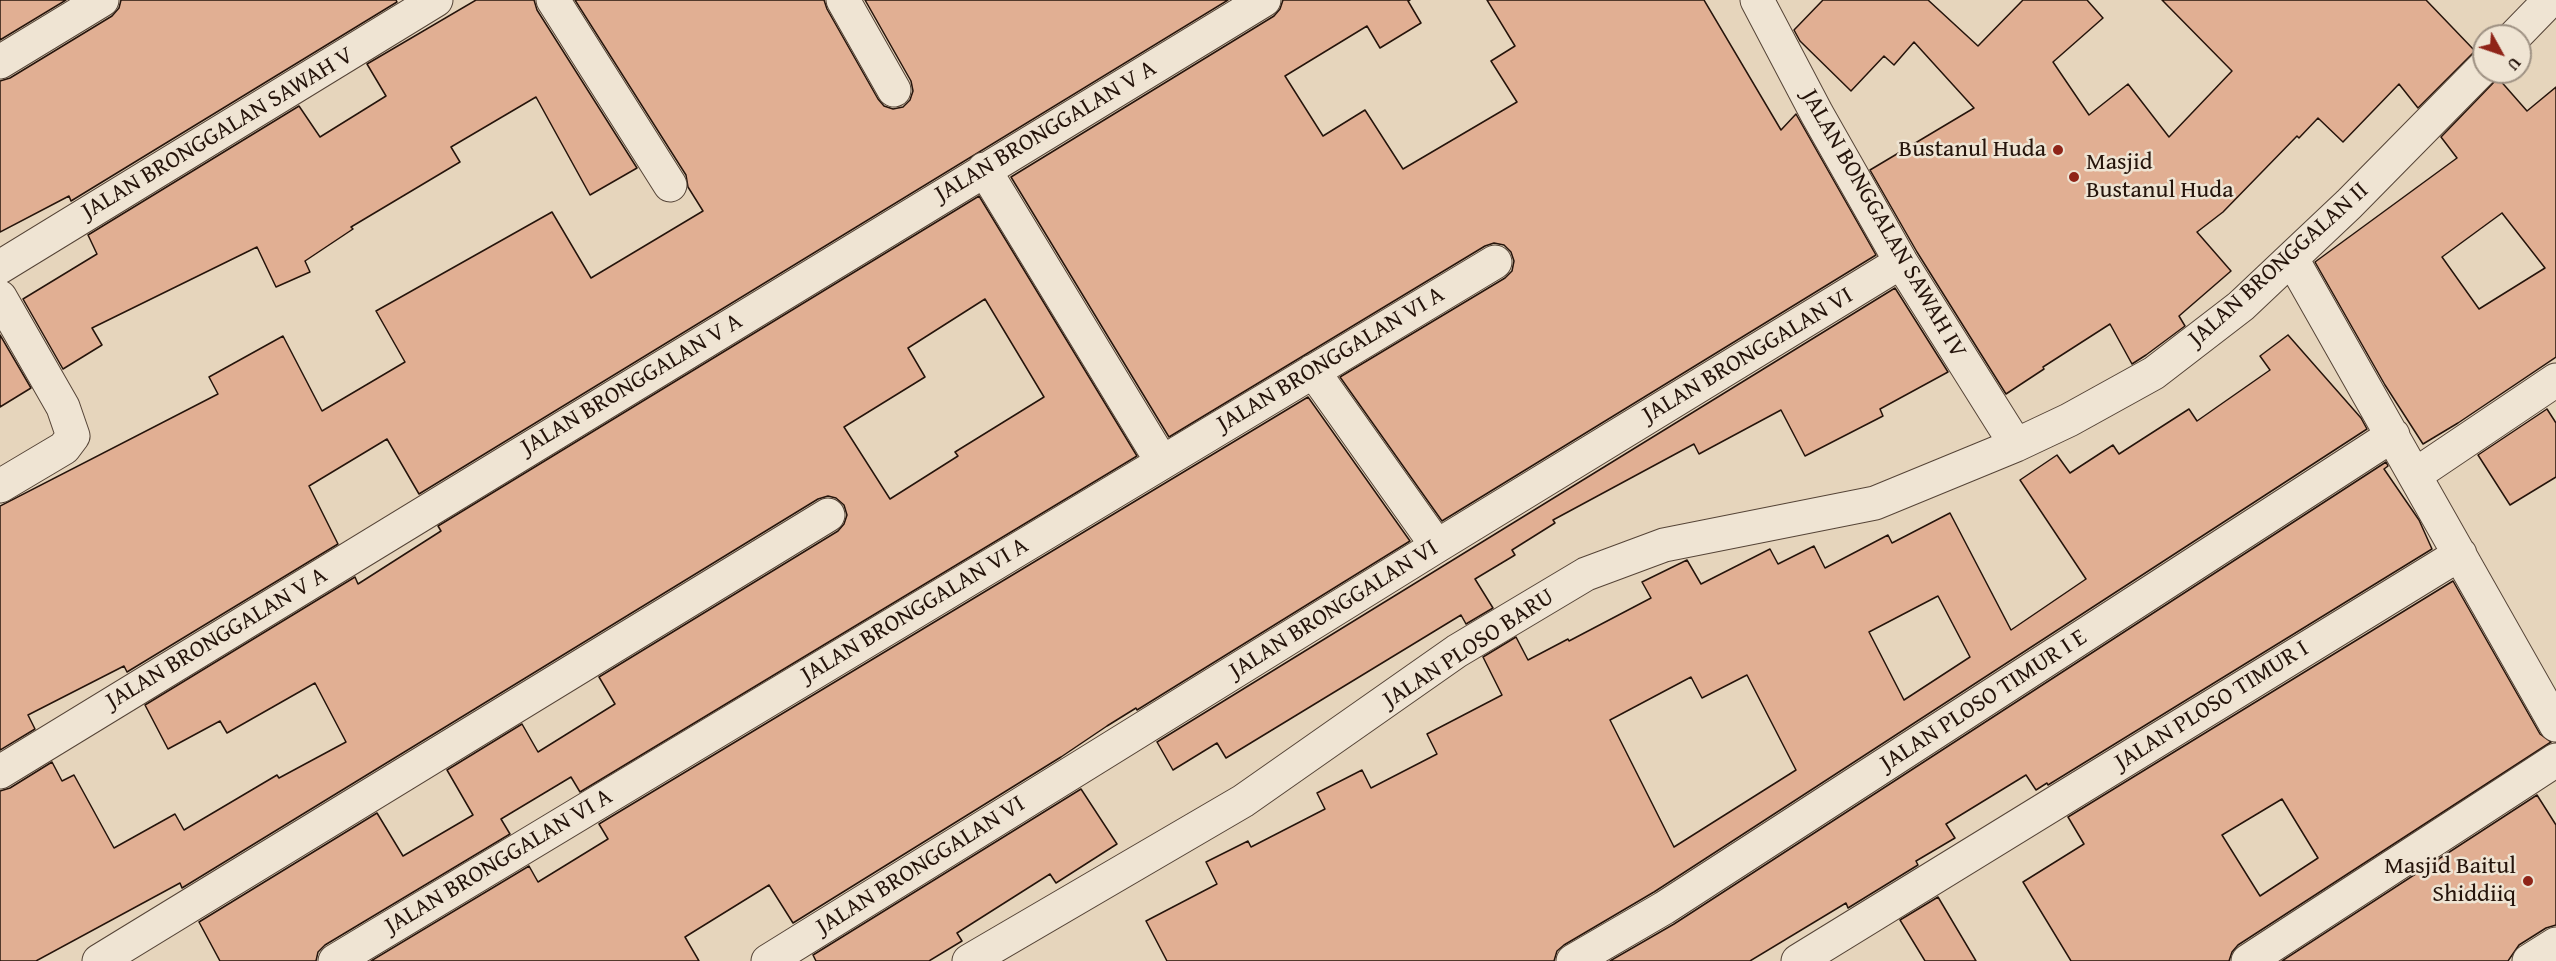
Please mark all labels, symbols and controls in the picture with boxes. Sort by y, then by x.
north arrow [2472,24,2532,84]
street label: JALAN BRONGGALAN SAWAH V [77,41,359,227]
text: U [2502,52,2527,76]
street label: JALAN BRONGGALAN V A [930,55,1162,209]
street label: JALAN BONGGALAN SAWAH IV [1794,85,1972,363]
place label: Bustanul Huda [1899,136,2046,164]
marker: Bustanul Huda [2051,143,2065,157]
place label: Masjid Bustanul Huda [2086,149,2233,205]
marker: Masjid Bustanul Huda [2067,170,2081,184]
street label: JALAN BRONGGALAN II [2183,177,2375,353]
street label: JALAN BRONGGALAN VI A [1212,281,1450,439]
street label: JALAN BRONGGALAN VI [1638,282,1858,430]
street label: JALAN BRONGGALAN V A [516,308,748,462]
street label: JALAN BRONGGALAN VI A [796,532,1034,690]
street label: JALAN BRONGGALAN VI [1225,534,1443,686]
street label: JALAN BRONGGALAN V A [101,562,333,716]
street label: JALAN PLOSO BARU [1378,583,1560,715]
street label: JALAN PLOSO TIMUR I E [1875,623,2093,779]
street label: JALAN PLOSO TIMUR I [2110,635,2314,777]
street label: JALAN BRONGGALAN VI A [380,783,618,941]
street label: JALAN BRONGGALAN VI [812,790,1030,942]
place label: Masjid Baitul Shiddiiq [2384,853,2516,909]
marker: Masjid Baitul Shiddiiq [2521,874,2535,888]

